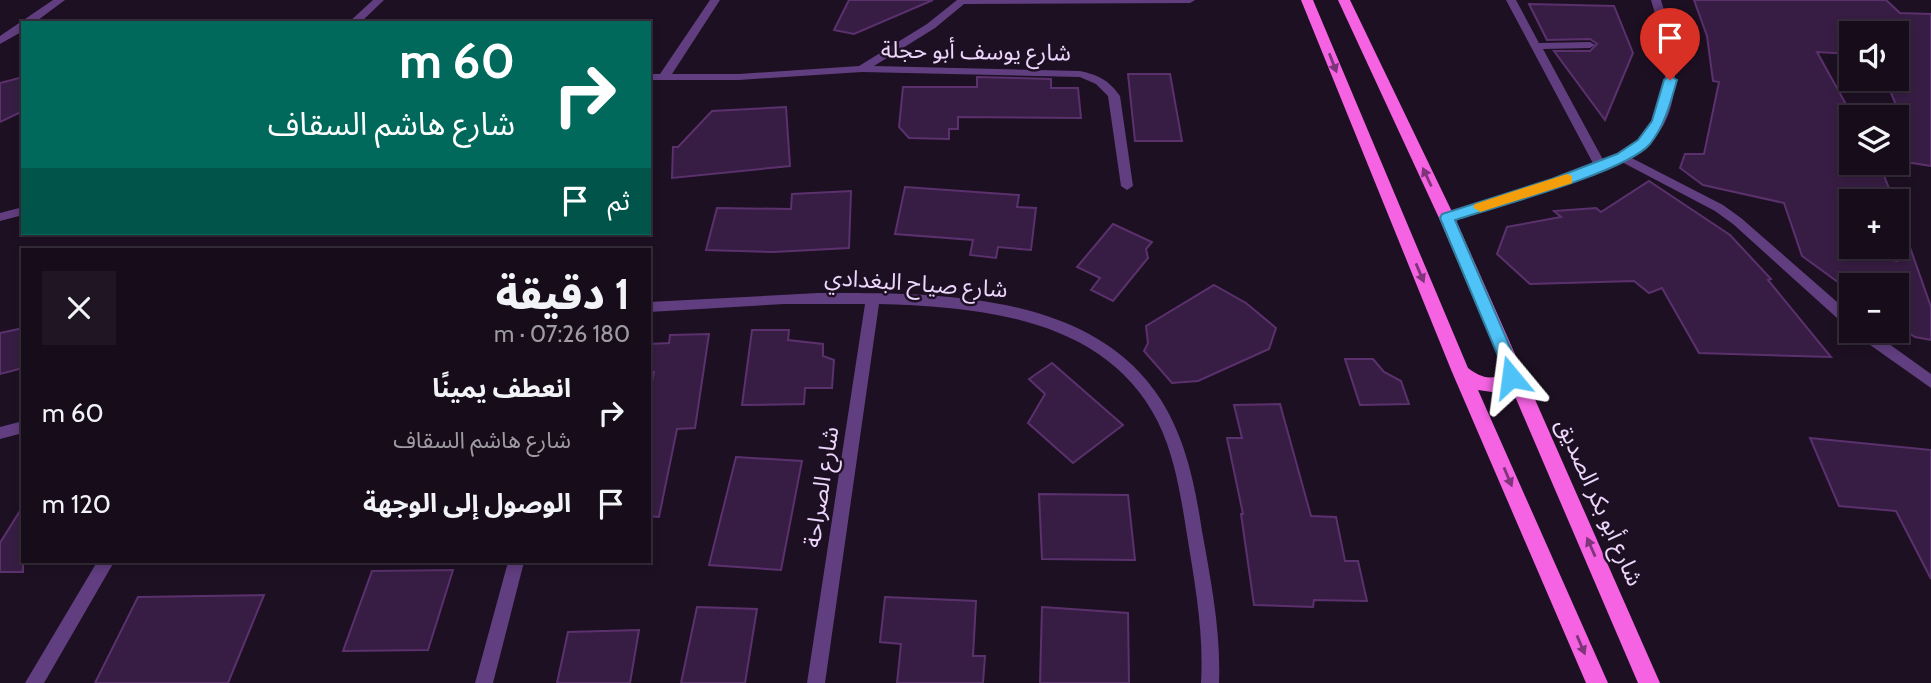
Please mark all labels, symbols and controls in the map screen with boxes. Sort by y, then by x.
pin [1640,8,1700,80]
icon: arrive [1651,19,1689,57]
map controls [1839,21,1909,343]
button: sound [1839,21,1909,91]
text: 60 m [399,31,515,90]
street label: شارع يوسف أبو حجلة [881,35,1071,70]
icon: right [539,49,630,140]
one-way arrow [1327,53,1338,74]
text: شارع هاشم السقاف [268,104,515,143]
button: layers [1839,105,1909,175]
one-way arrow [1422,167,1433,187]
icon: arrive [556,182,594,220]
text: ثم [608,185,630,217]
button: + [1839,189,1909,259]
street label: شارع صياح البغدادي [823,263,1008,307]
one-way arrow [1414,263,1426,283]
text: 1 دقيقة [495,268,630,320]
button: close [42,271,116,345]
button: − [1839,273,1909,343]
text: 180 m · 07:26 [494,320,630,348]
position arrow [1474,340,1548,414]
text: انعطف يمينًا [432,372,571,404]
icon: right [592,394,630,432]
text: 60 m [42,397,104,429]
street label: شارع أبو بكر الصديق [1548,414,1650,591]
street label: شارع الصراحة [798,425,847,550]
text: شارع هاشم السقاف [393,426,571,454]
one-way arrow [1502,467,1514,487]
icon: arrive [592,485,630,523]
text: الوصول إلى الوجهة [363,487,571,519]
text: 120 m [42,488,111,520]
one-way arrow [1585,537,1597,557]
one-way arrow [1575,635,1587,655]

